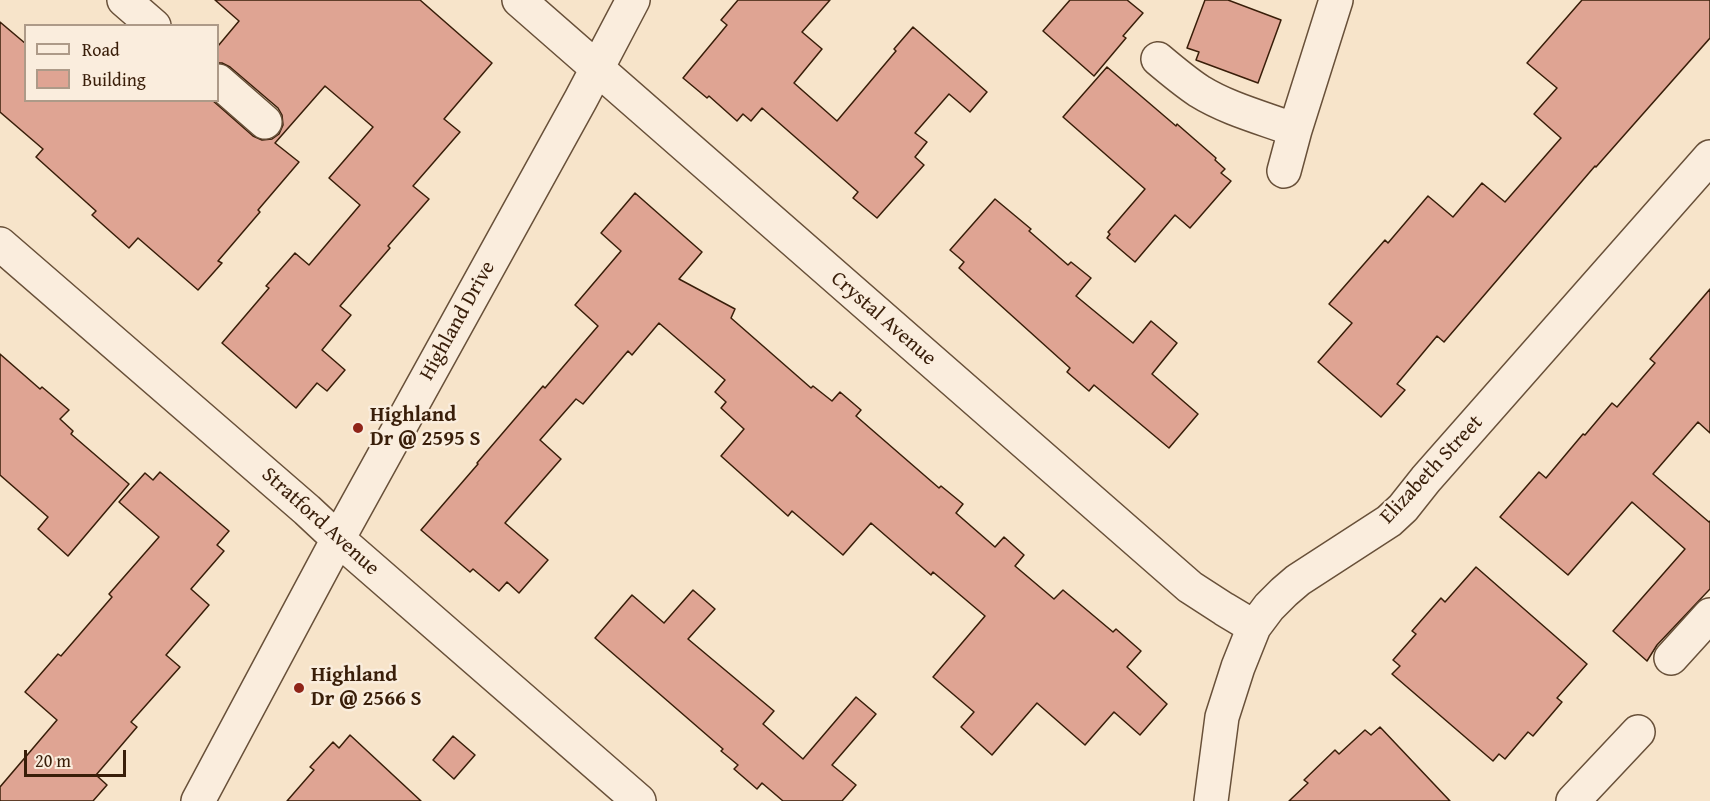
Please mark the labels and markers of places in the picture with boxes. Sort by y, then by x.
place label: Highland Dr @ 2595 S [370,403,481,453]
marker: Highland Dr @ 2595 S [351,421,365,435]
place label: Highland Dr @ 2566 S [311,663,422,713]
marker: Highland Dr @ 2566 S [292,681,306,695]

